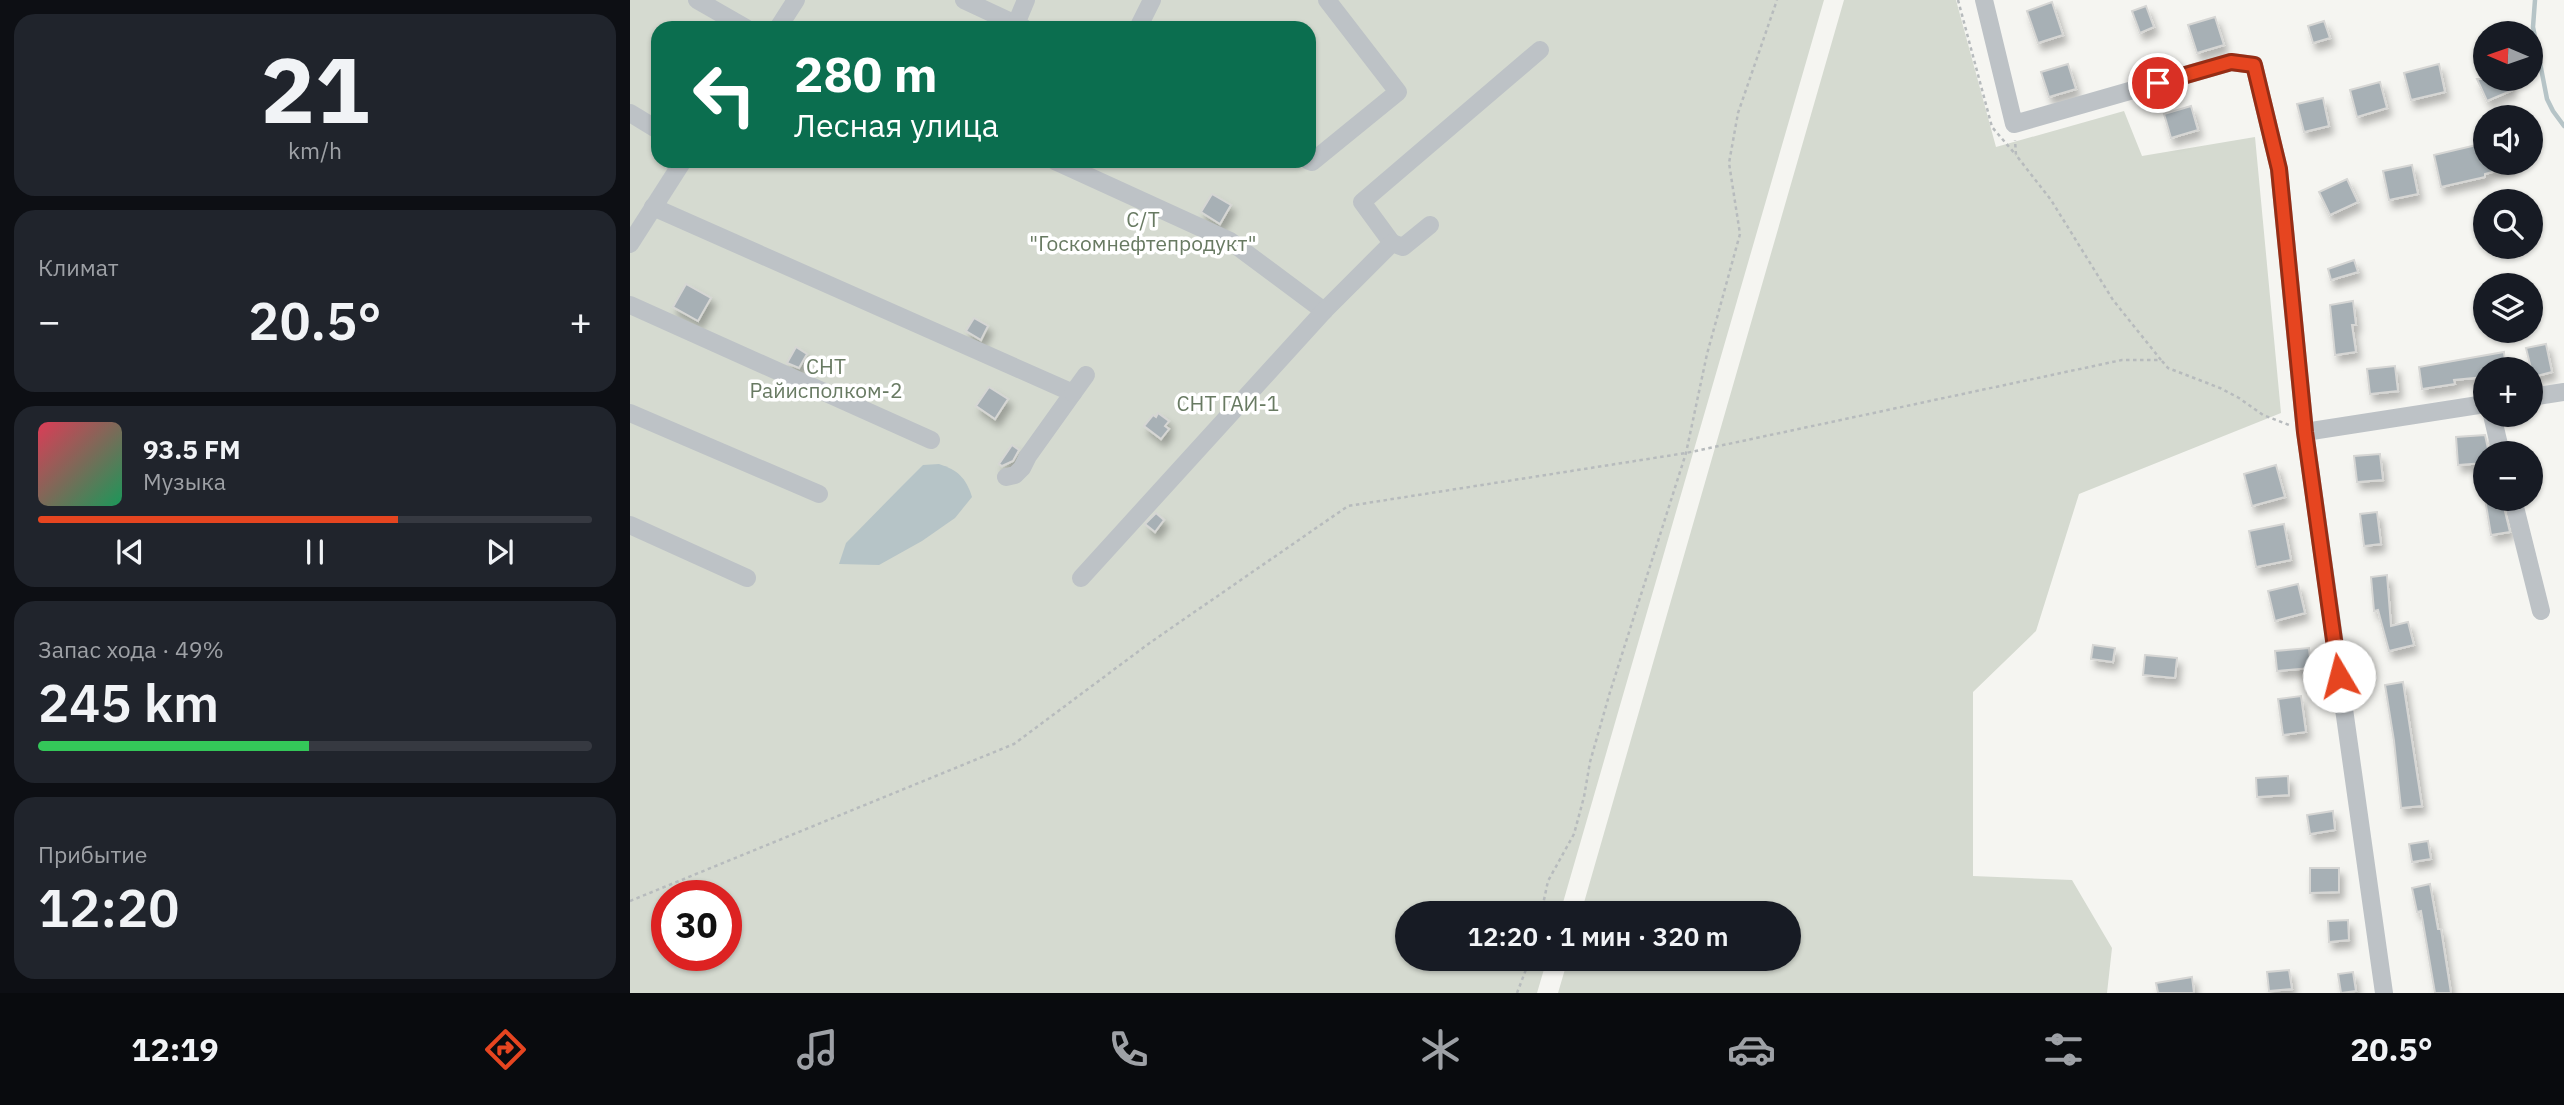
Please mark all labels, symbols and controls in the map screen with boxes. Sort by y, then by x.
north arrow [2473,21,2543,91]
map controls [2473,21,2543,511]
text: 21 [260,30,370,148]
text: 280 m [794,42,938,105]
icon: left [679,49,770,140]
pin [2128,53,2188,113]
icon: arrive [2139,64,2177,102]
text: Лесная улица [794,104,999,146]
button: sound [2473,105,2543,175]
text: km/h [288,135,342,165]
button: search [2473,189,2543,259]
park label: С/Т "Госкомнефтепродукт" [1029,205,1257,257]
text: Климат [38,252,119,282]
button: layers [2473,273,2543,343]
text: 20.5° [248,287,382,354]
text: − [38,296,61,345]
text: + [569,296,592,345]
park label: СНТ Райисполком-2 [749,352,903,404]
button: + [2473,357,2543,427]
park label: СНТ ГАИ-1 [1177,389,1279,417]
text: 93.5 FM [143,432,241,466]
button: − [2473,441,2543,511]
text: Музыка [143,466,226,496]
icon: previous [111,533,149,571]
icon: pause [296,533,334,571]
icon: next [481,533,519,571]
text: Запас хода · 49% [38,634,224,664]
position arrow [2302,639,2376,713]
text: 245 km [38,669,219,736]
text: Прибытие [38,839,147,869]
text: 12:20 [38,874,179,941]
speed limit sign: 30 [651,880,742,971]
text: 12:20 · 1 мин · 320 m [1467,919,1729,953]
icon: directions [481,1025,530,1074]
icon: music [793,1025,842,1074]
icon: phone [1104,1025,1153,1074]
icon: climate [1416,1025,1465,1074]
icon: car [1727,1025,1776,1074]
icon: filters [2039,1025,2088,1074]
text: 12:19 [131,1028,219,1070]
text: 20.5° [2350,1028,2433,1070]

